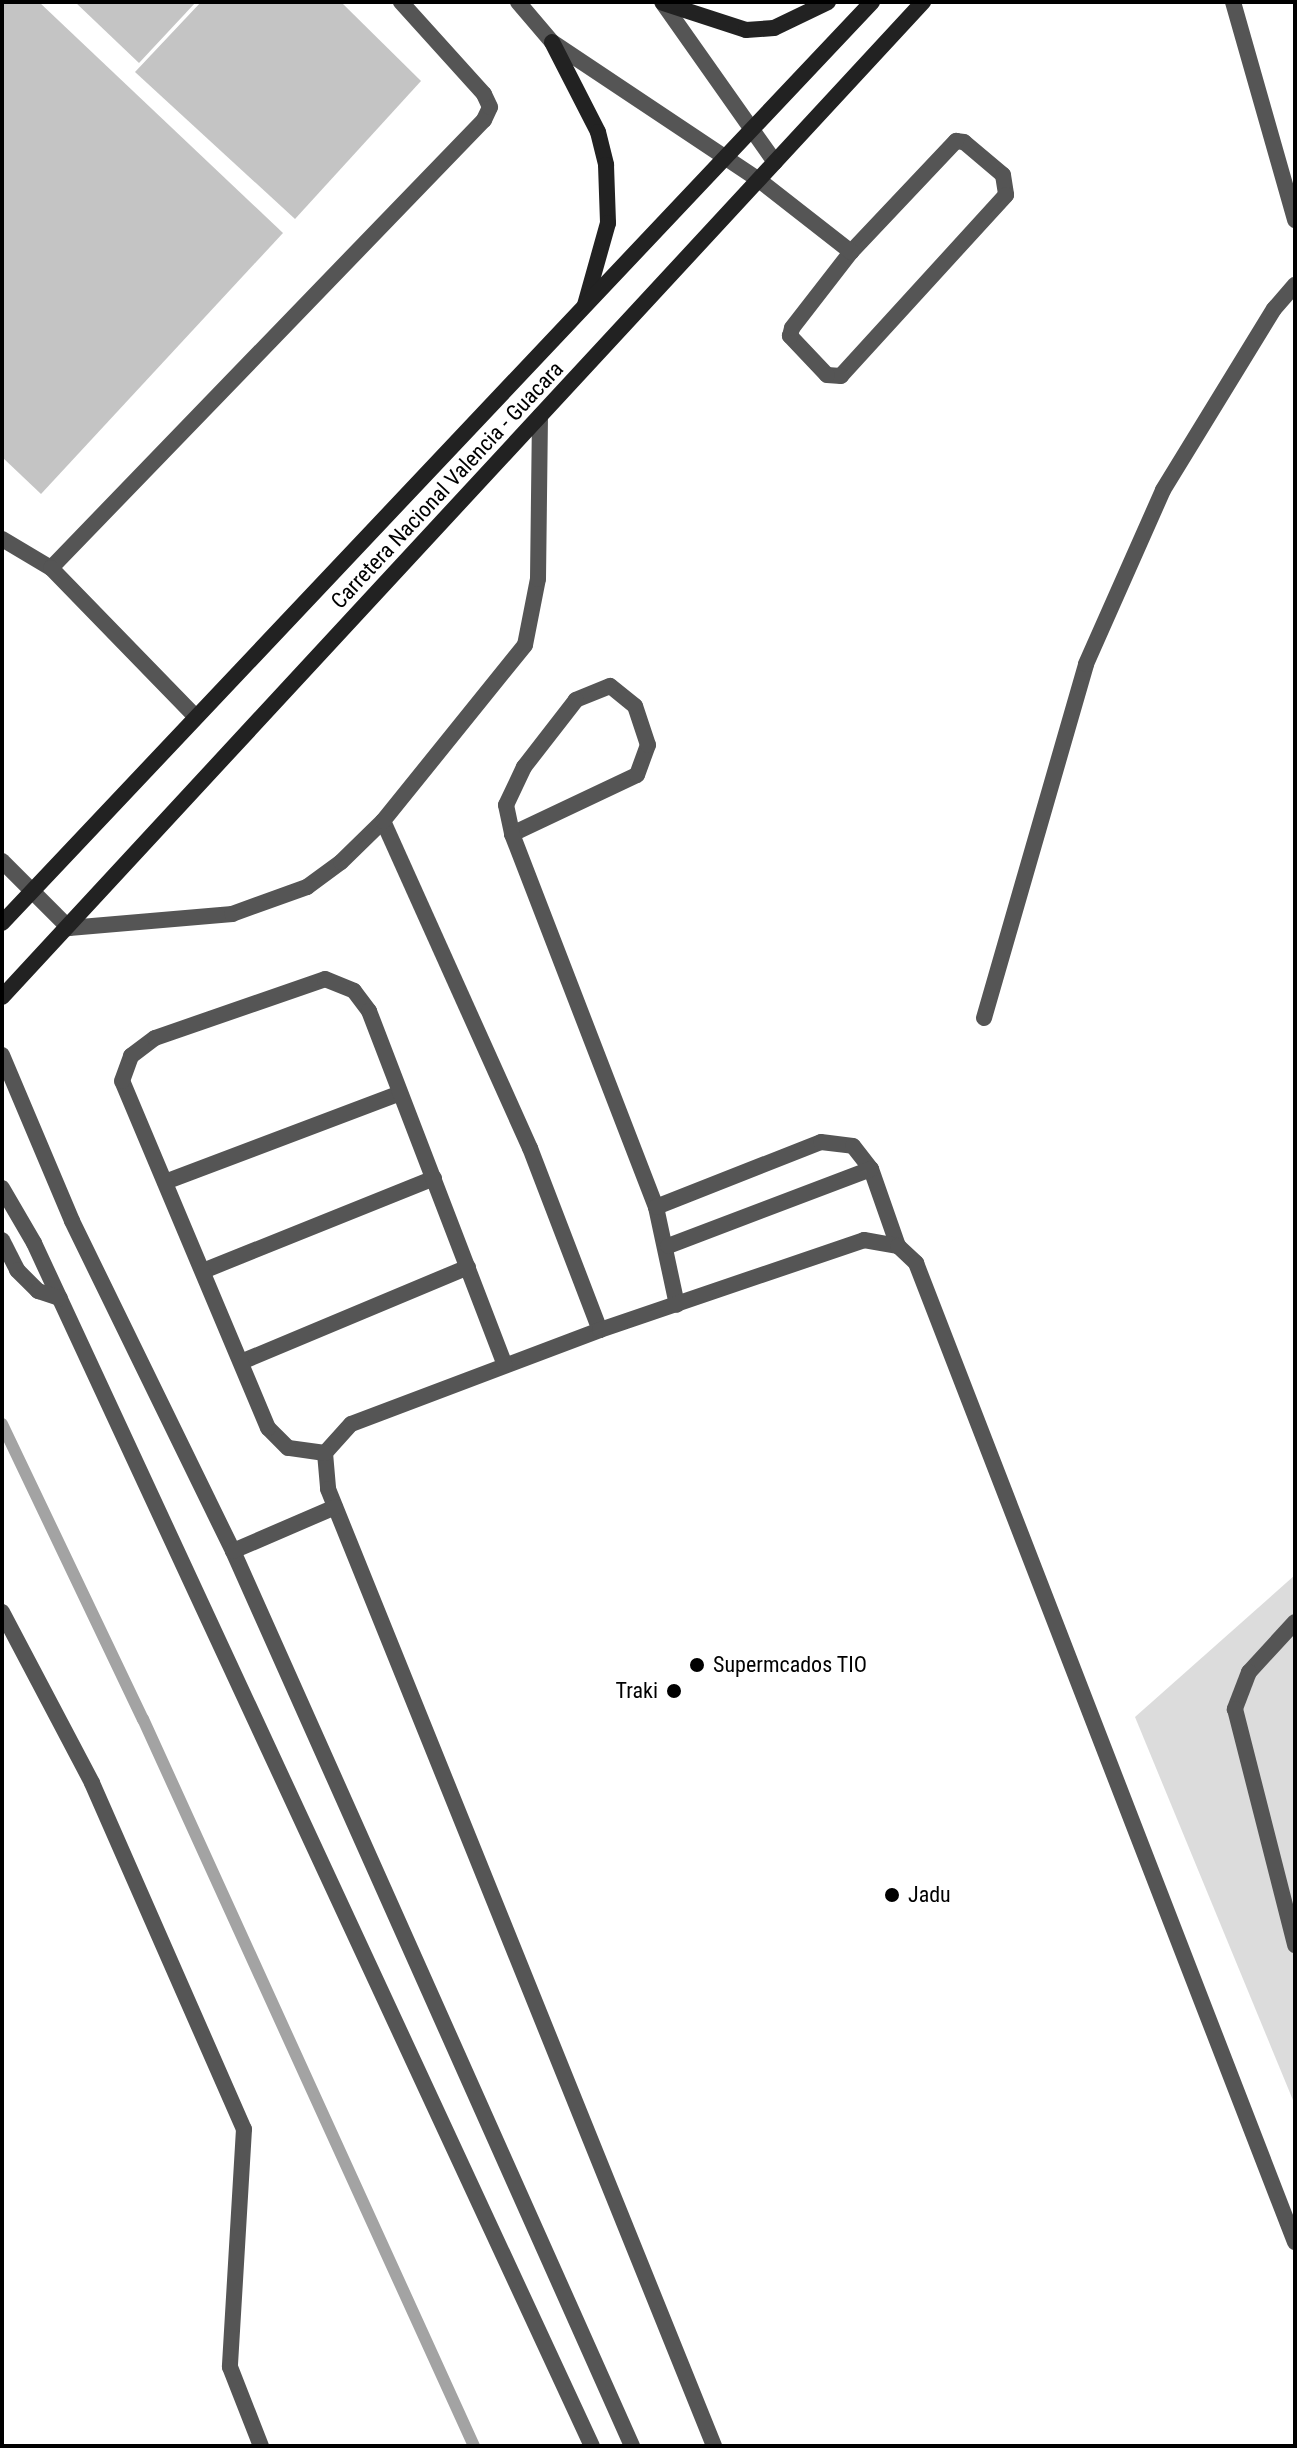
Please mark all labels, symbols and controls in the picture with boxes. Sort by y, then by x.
street label: Carretera Nacional Valencia - Guacara [325,356,569,614]
place label: Supermcados TIO [713,1652,867,1678]
marker: Supermcados TIO [688,1656,706,1674]
place label: Traki [616,1678,658,1704]
marker: Traki [665,1682,683,1700]
place label: Jadu [908,1882,951,1908]
marker: Jadu [883,1886,901,1904]

